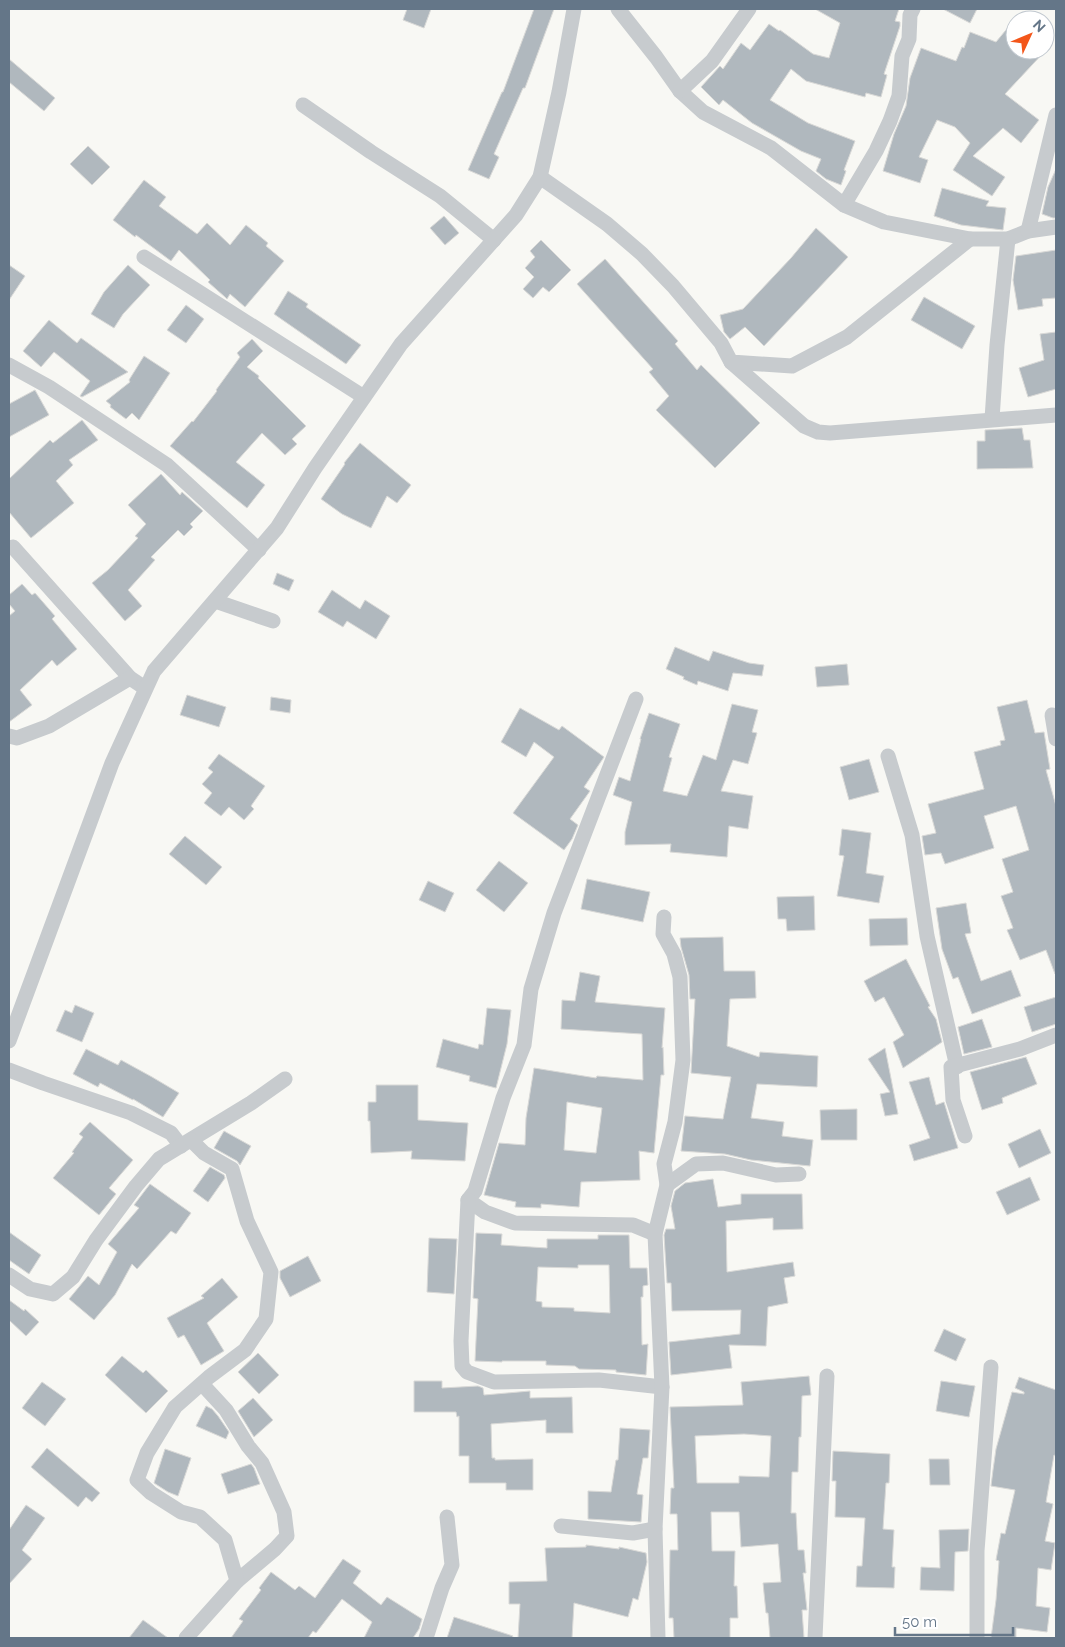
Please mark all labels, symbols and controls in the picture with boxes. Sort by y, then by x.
north arrow [1005,10,1055,60]
text: N [1030,17,1049,35]
scale bar [895,1604,1012,1636]
text: 50 m [902,1613,937,1631]

